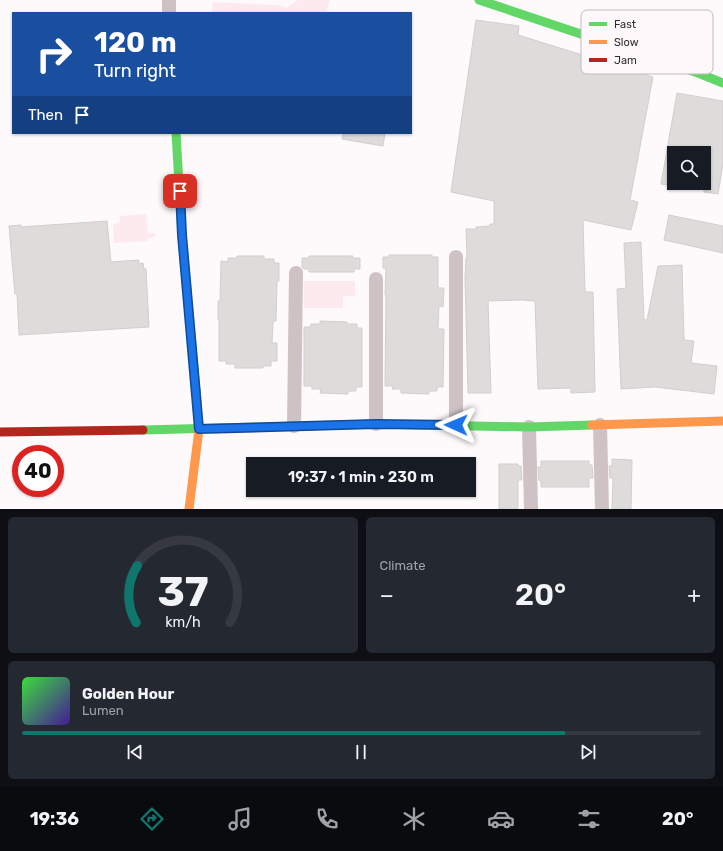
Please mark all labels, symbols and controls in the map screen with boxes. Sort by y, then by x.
legend [581,10,713,74]
text: Fast [614,18,637,31]
text: 120 m [94,26,177,59]
icon: right [28,28,80,80]
text: Slow [614,36,639,49]
text: Jam [614,54,637,67]
text: Turn right [94,60,176,82]
icon: arrive [71,104,93,126]
text: Then [28,106,63,124]
map controls [667,146,711,190]
button: search [667,146,711,190]
pin [163,174,197,208]
icon: arrive [169,180,191,202]
position arrow [435,404,477,446]
speed limit sign: 40 [12,445,64,497]
text: 19:37 · 1 min · 230 m [288,468,434,486]
text: Climate [380,558,426,573]
text: 37 [157,567,208,616]
text: 20° [515,577,566,613]
text: − [380,582,394,609]
text: + [687,582,701,609]
text: km/h [165,614,201,631]
text: Golden Hour [82,685,174,703]
text: Lumen [82,703,124,718]
icon: previous [124,741,146,763]
icon: pause [350,741,372,763]
icon: next [577,741,599,763]
icon: directions [138,805,166,833]
icon: music [226,805,254,833]
icon: phone [313,805,341,833]
icon: climate [400,805,428,833]
icon: car [487,805,515,833]
icon: filters [575,805,603,833]
text: 19:36 [30,808,79,830]
text: 20° [662,808,693,830]

